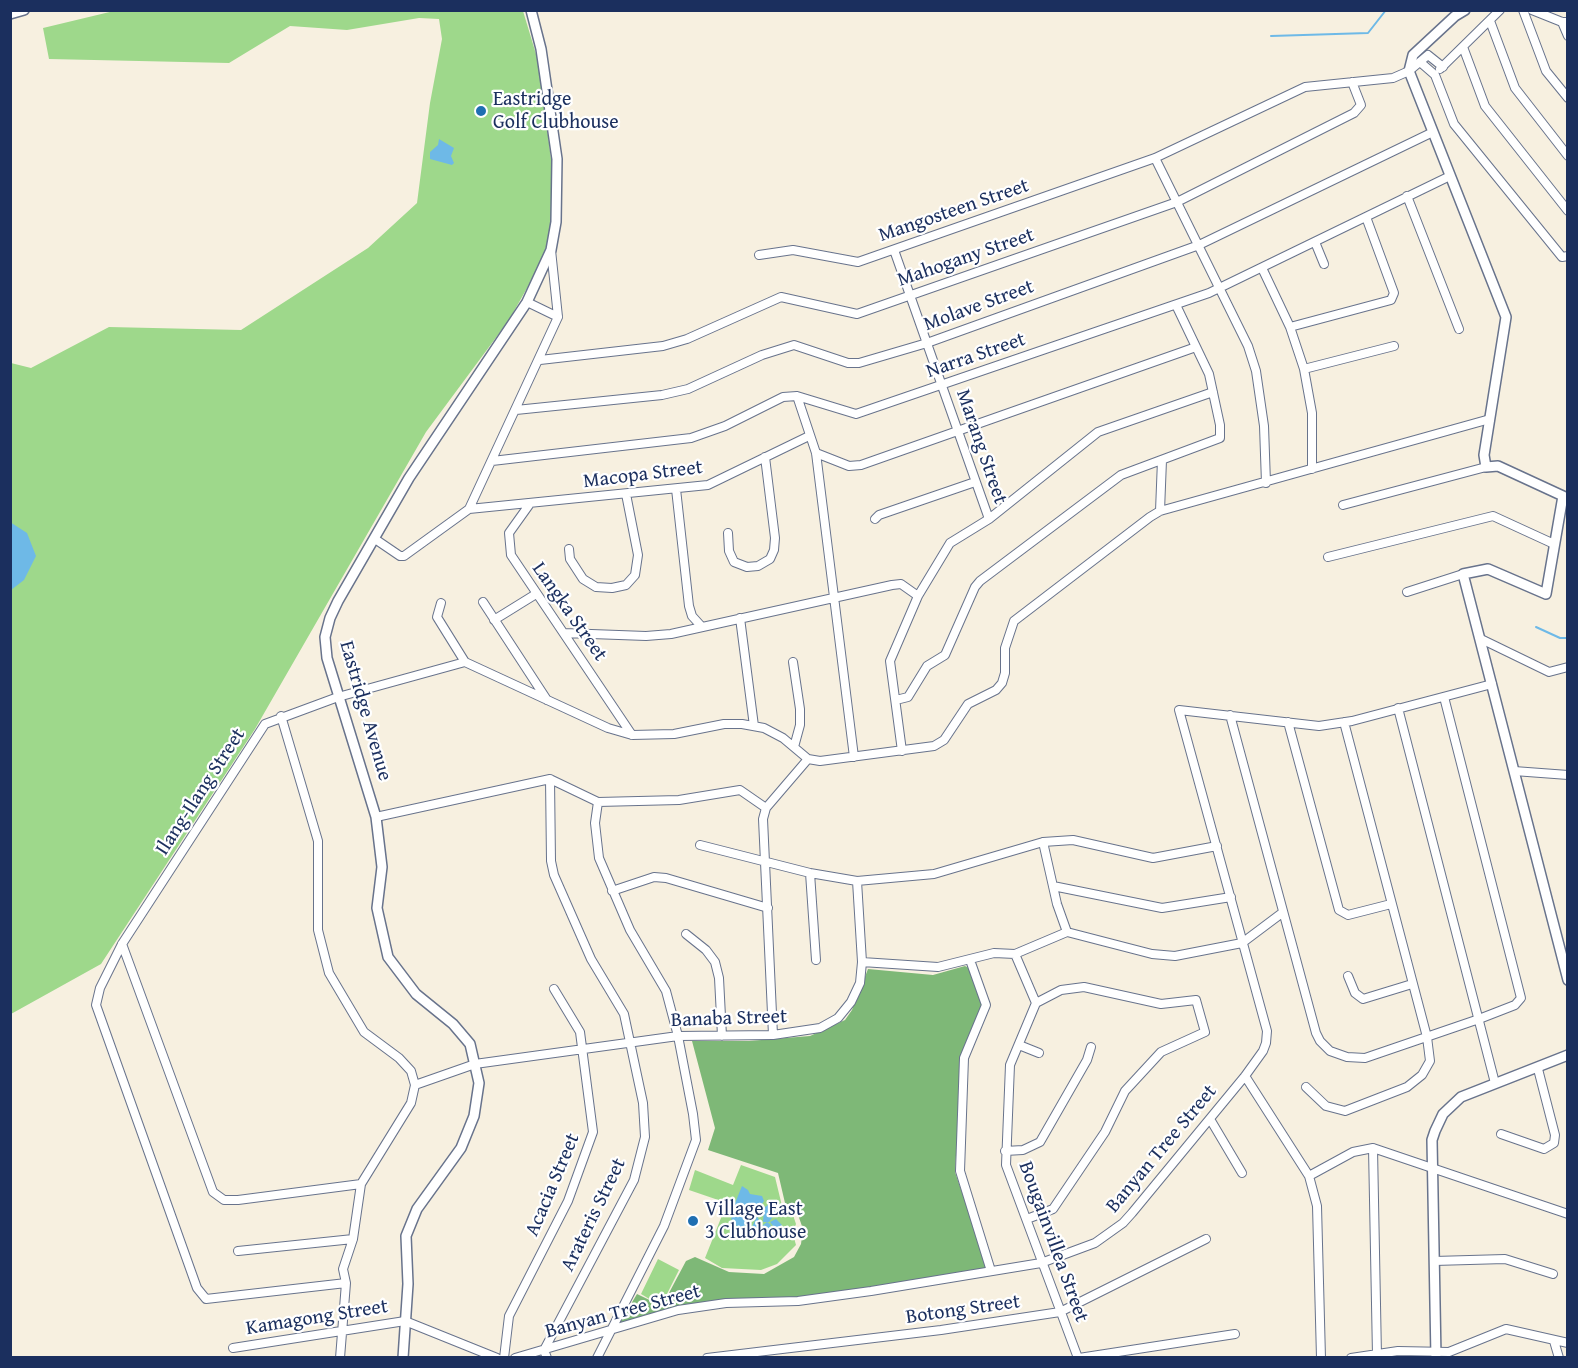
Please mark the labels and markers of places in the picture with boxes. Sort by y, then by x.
place label: Eastridge Golf Clubhouse [493,88,619,135]
marker: Eastridge Golf Clubhouse [474,104,488,118]
place label: Village East 3 Clubhouse [705,1198,806,1245]
marker: Village East 3 Clubhouse [686,1214,700,1228]

